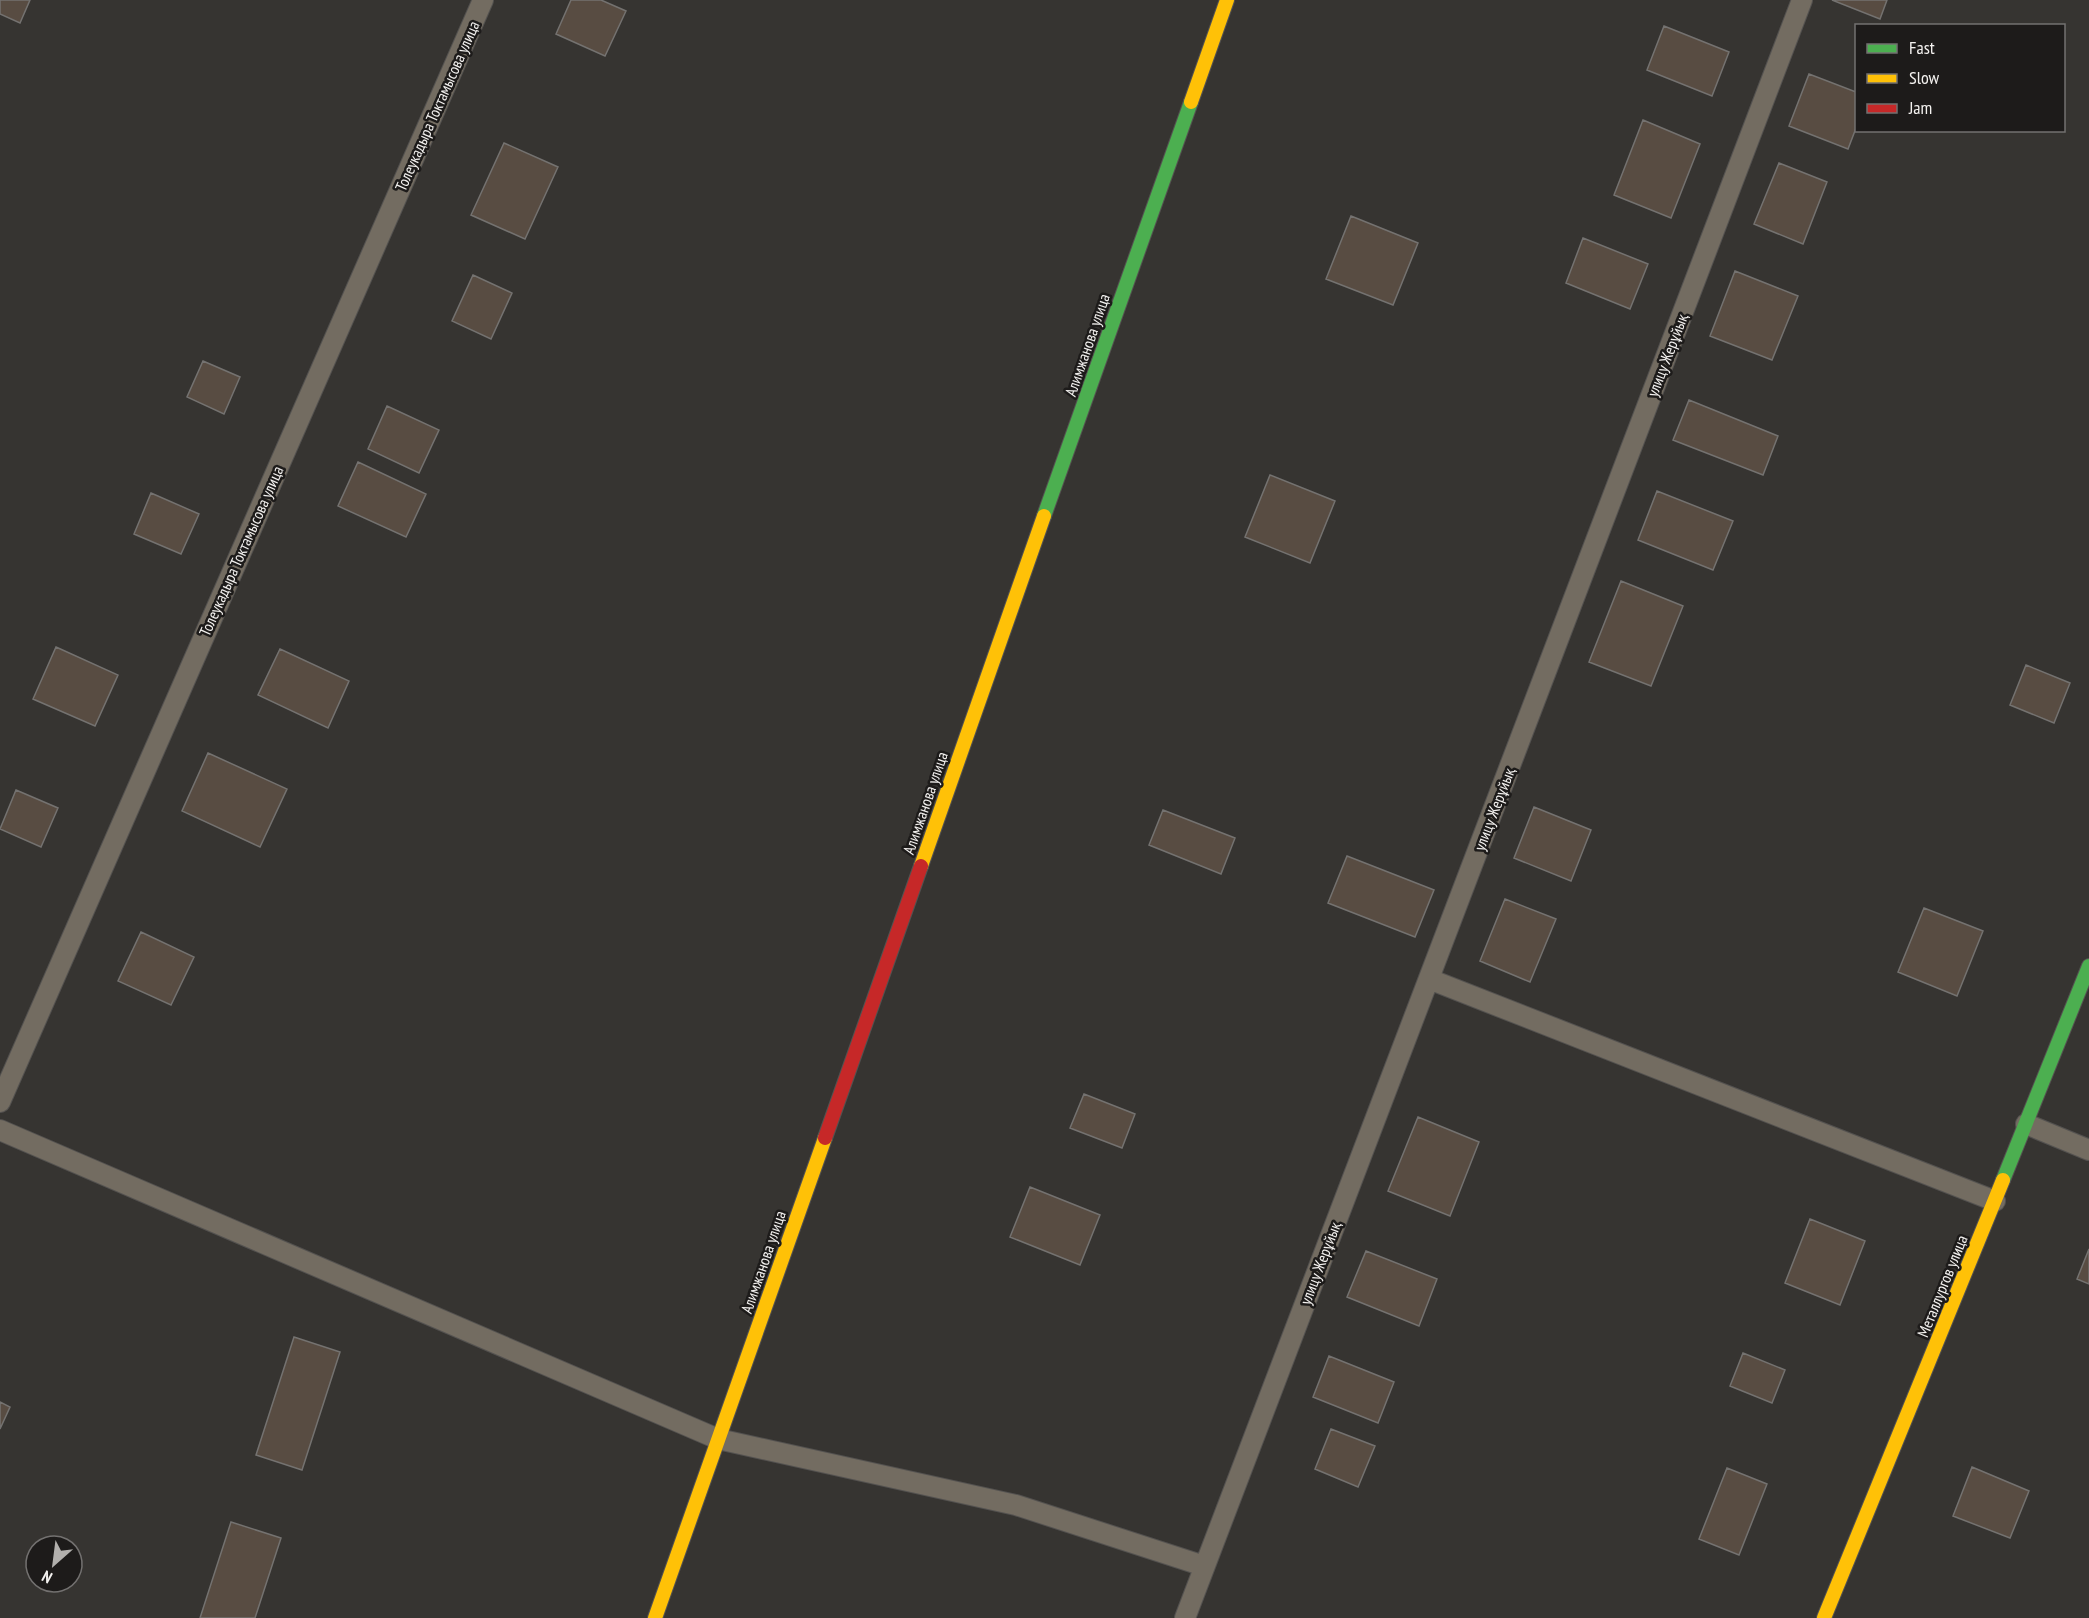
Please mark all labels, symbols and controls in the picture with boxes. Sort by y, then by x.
street label: Толеукадыра Токтамысова улица [390,18,484,194]
legend [1855,24,2065,132]
text: Fast [1909,36,1935,59]
text: Slow [1909,66,1940,89]
text: Jam [1908,96,1932,119]
street label: Алимжанова улица [1060,291,1114,399]
street label: улицу Жерұйық [1642,310,1692,399]
street label: Толеукадыра Токтамысова улица [194,463,288,639]
street label: Алимжанова улица [898,749,952,857]
street label: улицу Жерұйық [1469,764,1519,853]
street label: Алимжанова улица [736,1208,790,1316]
street label: улицу Жерұйық [1295,1218,1345,1307]
street label: Металлургов улица [1912,1232,1972,1340]
north arrow [24,1534,84,1594]
text: N [38,1566,55,1588]

